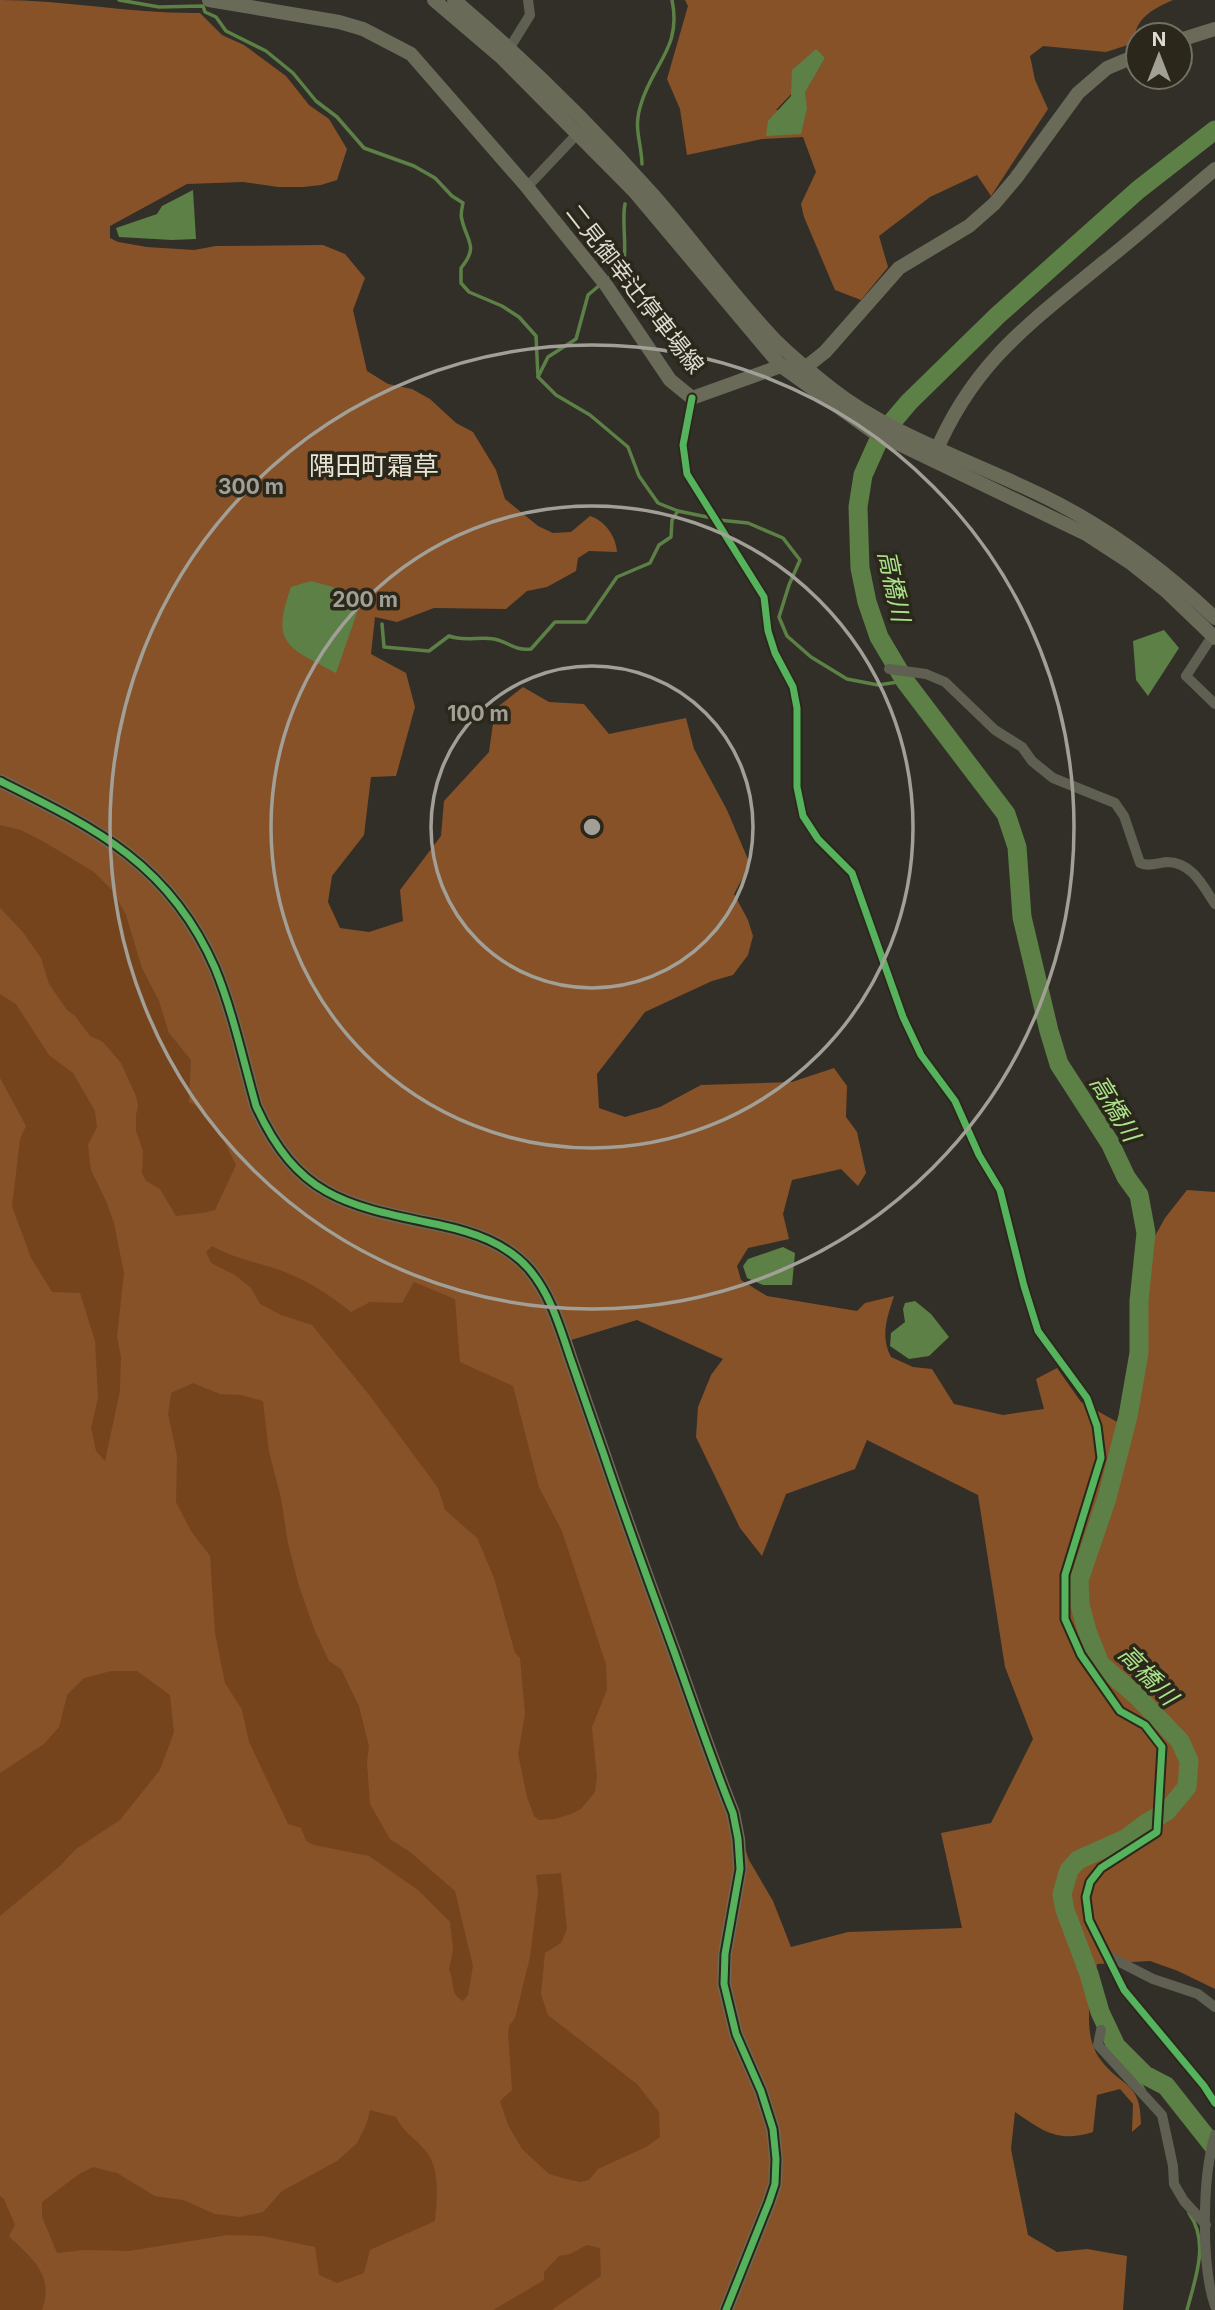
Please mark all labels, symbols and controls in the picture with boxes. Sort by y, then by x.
north arrow [1124,21,1194,91]
text: N [1152,28,1166,51]
street label: 二見御幸辻停車場線 [560,199,710,379]
district label: 隅田町霜草 [309,450,439,481]
text: 300 m [218,474,284,499]
water label: 高橋川 [872,548,916,627]
text: 200 m [332,587,398,612]
text: 100 m [447,701,509,726]
centre of rings [580,815,604,839]
water label: 高橋川 [1084,1070,1148,1149]
water label: 高橋川 [1113,1639,1186,1713]

